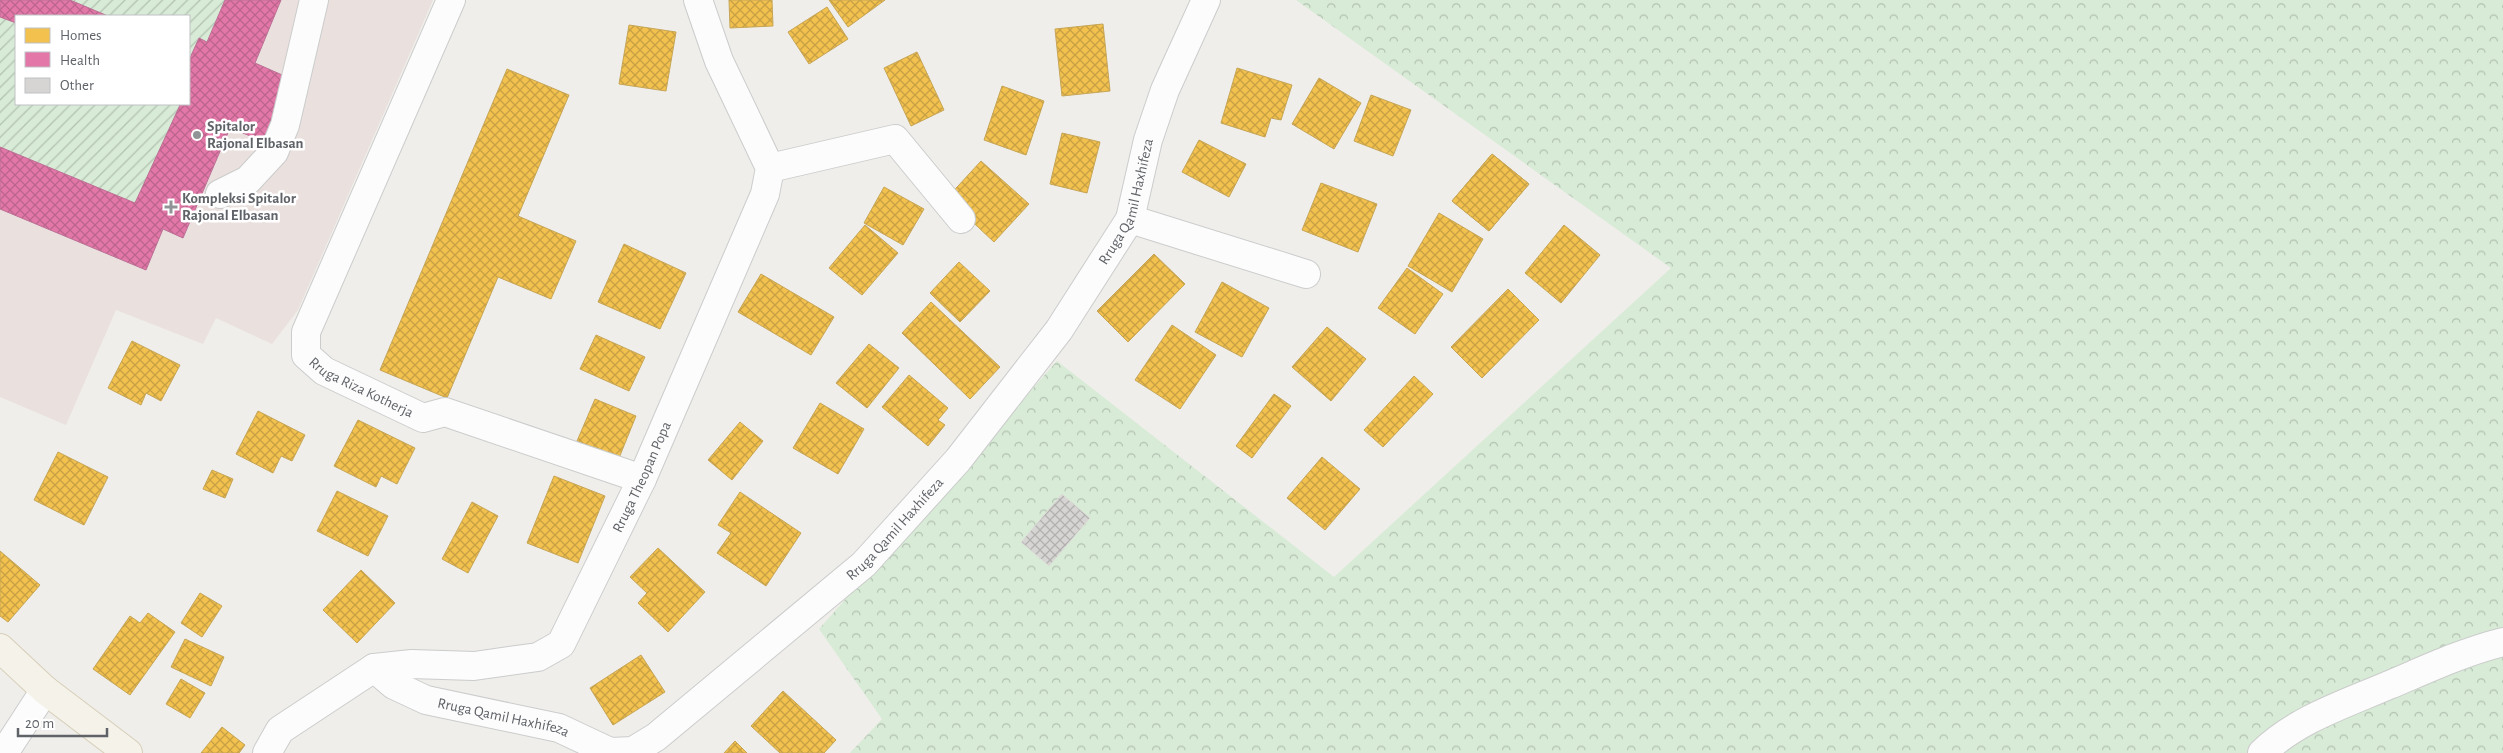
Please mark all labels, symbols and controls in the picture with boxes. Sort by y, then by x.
legend [15,15,190,105]
text: Homes [60,28,102,43]
text: Health [60,53,100,68]
text: Other [60,78,94,93]
place label: Spitalor Rajonal Elbasan [207,119,304,151]
marker: Spitalor Rajonal Elbasan [191,129,203,141]
street label: Rruga Qamil Haxhifeza [1096,137,1156,267]
place label: Kompleksi Spitalor Rajonal Elbasan [182,191,297,223]
marker: Kompleksi Spitalor Rajonal Elbasan [164,200,178,214]
street label: Rruga Riza Kotherja [306,354,416,420]
street label: Rruga Theopan Popa [610,419,673,535]
street label: Rruga Qamil Haxhifeza [843,474,946,583]
street label: Rruga Qamil Haxhifeza [436,695,572,739]
scale bar [18,706,106,738]
text: 20 m [25,716,54,731]

